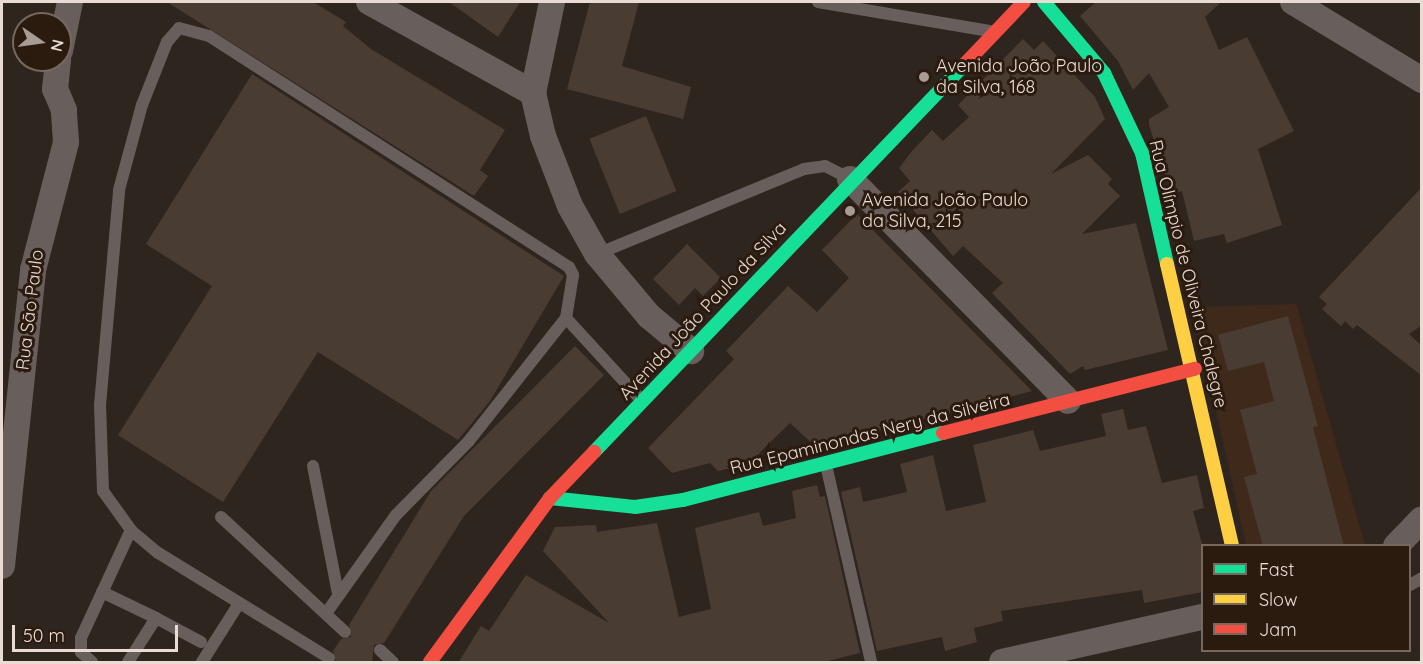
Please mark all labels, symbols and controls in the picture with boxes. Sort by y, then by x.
north arrow [12,12,72,72]
text: N [47,38,69,54]
place label: Avenida João Paulo da Silva, 168 [936,56,1102,98]
marker: Avenida João Paulo da Silva, 168 [917,70,931,84]
street label: Rua Olímpio de Oliveira Chalegre [1144,138,1232,410]
place label: Avenida João Paulo da Silva, 215 [862,190,1028,232]
marker: Avenida João Paulo da Silva, 215 [843,204,857,218]
street label: Avenida João Paulo da Silva [615,217,791,405]
street label: Rua Sāo Paulo [12,249,48,371]
street label: Rua Epaminondas Nery da Silveira [728,389,1012,479]
legend [1201,544,1411,652]
text: Fast [1259,558,1294,581]
text: Slow [1259,588,1297,611]
scale bar [15,613,182,651]
text: Jam [1259,618,1297,641]
text: 50 m [23,624,65,647]

